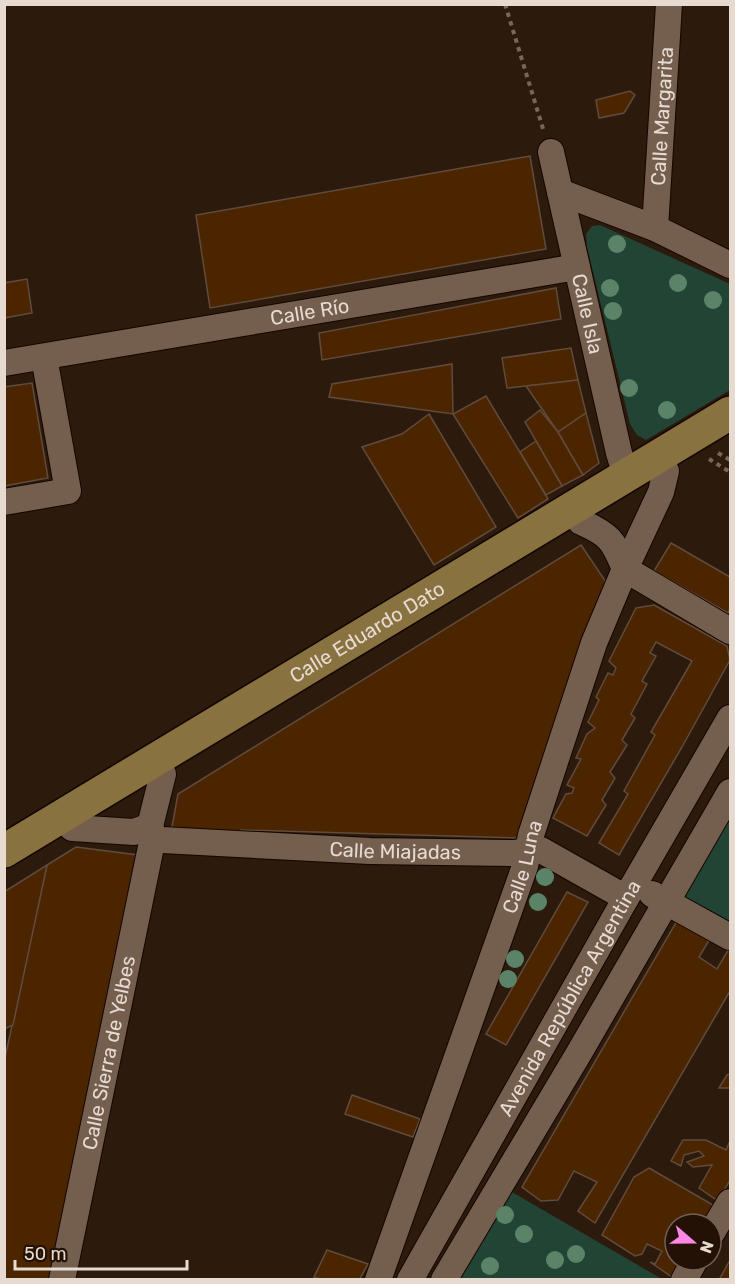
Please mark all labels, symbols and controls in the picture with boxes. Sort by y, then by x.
street label: Calle Margarita [646,46,678,186]
street label: Calle Isla [567,271,608,356]
street label: Calle Río [268,293,351,330]
street label: Calle Eduardo Dato [285,576,449,688]
street label: Calle Luna [497,817,547,917]
street label: Calle Miajadas [329,837,461,864]
street label: Avenida República Argentina [493,876,646,1120]
street label: Calle Sierra de Yelbes [77,953,140,1152]
north arrow [663,1212,723,1272]
scale bar [15,1233,188,1271]
text: N [696,1238,718,1256]
text: 50 m [24,1243,67,1265]

